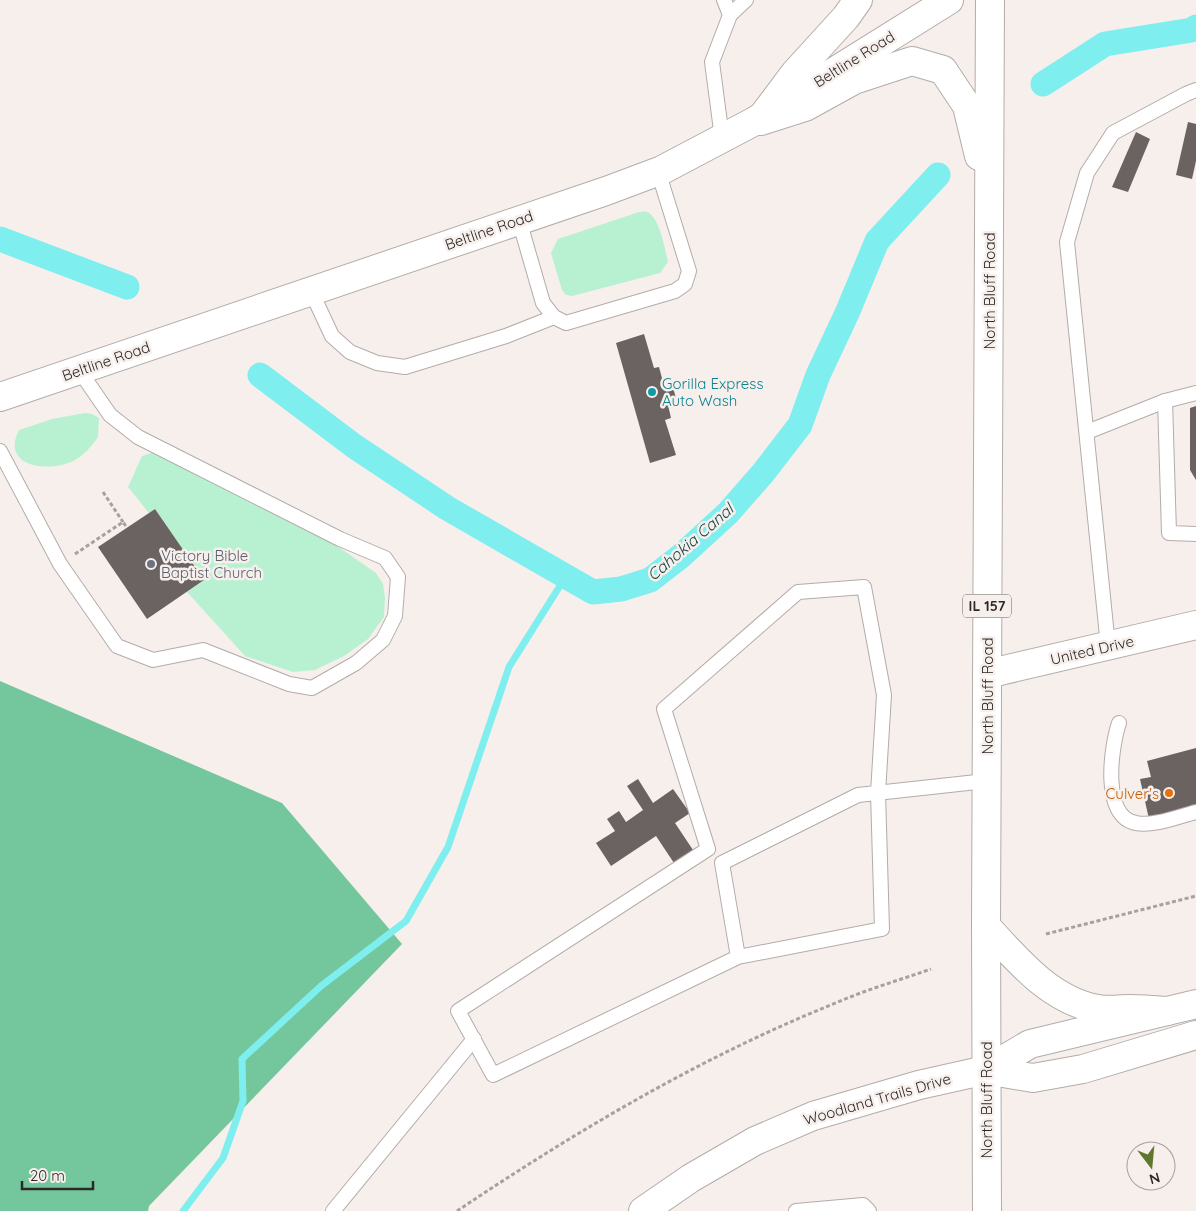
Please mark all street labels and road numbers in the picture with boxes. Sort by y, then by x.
street label: Beltline Road [810,27,898,91]
street label: Beltline Road [442,206,536,254]
street label: North Bluff Road [980,232,999,350]
street label: Beltline Road [59,337,153,385]
road number: IL 157 [963,594,1011,618]
street label: United Drive [1048,631,1136,669]
street label: North Bluff Road [978,637,997,755]
street label: North Bluff Road [977,1041,996,1159]
street label: Woodland Trails Drive [801,1069,953,1129]

